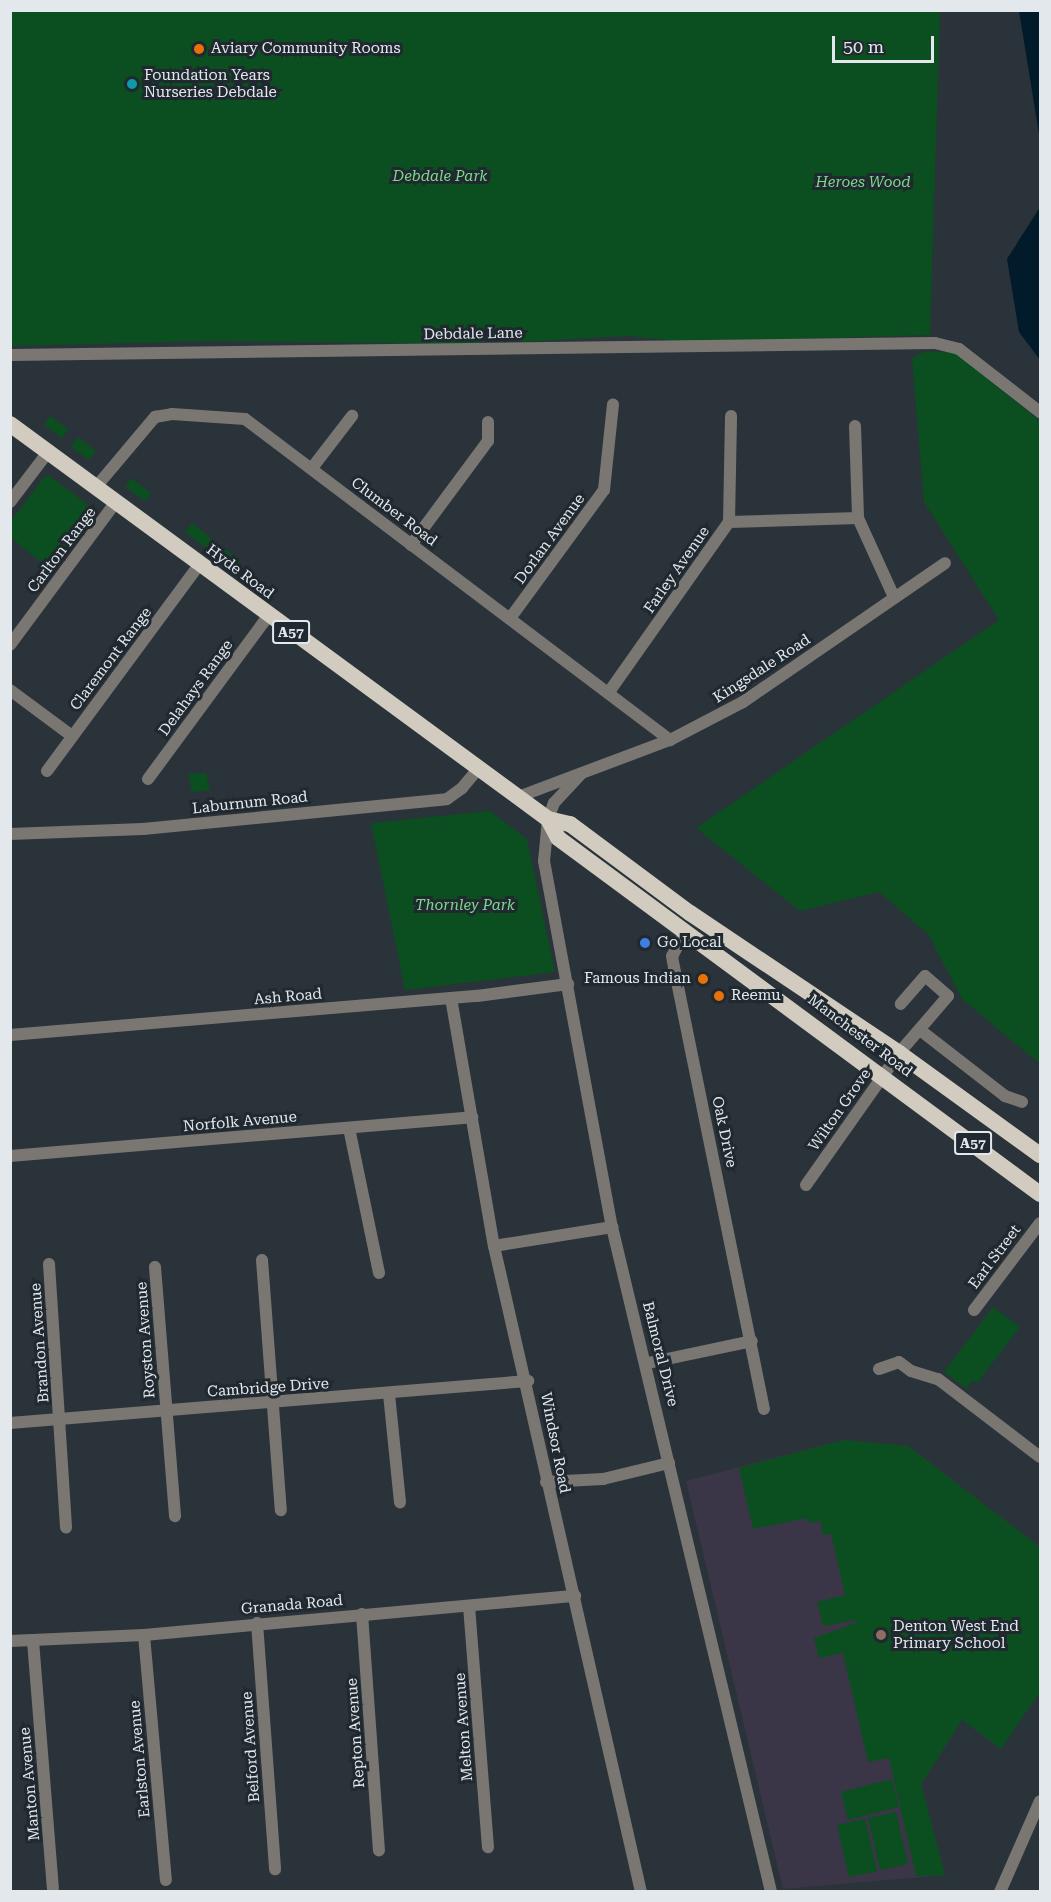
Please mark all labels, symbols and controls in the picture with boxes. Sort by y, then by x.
scale bar [835,24,937,62]
text: 50 m [843,36,884,57]
place label: Aviary Community Rooms [211,40,401,58]
marker: Aviary Community Rooms [192,42,206,56]
place label: Foundation Years Nurseries Debdale [144,66,277,101]
marker: Foundation Years Nurseries Debdale [125,77,139,91]
park label: Debdale Park [393,168,487,186]
park label: Heroes Wood [816,174,910,192]
street label: Debdale Lane [423,324,523,344]
street label: Clumber Road [347,474,441,550]
street label: Dorlan Avenue [511,490,589,588]
street label: Carlton Range [24,504,100,596]
street label: Farley Avenue [640,523,714,617]
street label: Hyde Road [203,541,277,603]
street label: Claremont Range [66,604,156,714]
road number: A57 [272,621,310,643]
street label: Kingsdale Road [710,631,814,707]
street label: Delahays Range [155,637,237,739]
street label: Laburnum Road [191,788,309,818]
park label: Thornley Park [415,897,515,915]
place label: Go Local [657,934,722,952]
marker: Go Local [638,936,652,950]
place label: Famous Indian [584,970,691,988]
marker: Famous Indian [696,972,710,986]
street label: Ash Road [253,985,323,1009]
place label: Reemu [731,987,781,1005]
marker: Reemu [712,989,726,1003]
street label: Manchester Road [804,991,916,1081]
street label: Wilton Grove [805,1066,875,1154]
street label: Oak Drive [708,1095,740,1169]
street label: Norfolk Avenue [182,1108,298,1136]
road number: A57 [954,1132,992,1154]
street label: Earl Street [965,1221,1025,1293]
street label: Royston Avenue [133,1281,159,1399]
street label: Brandon Avenue [27,1283,53,1403]
street label: Balmoral Drive [638,1300,682,1408]
street label: Cambridge Drive [207,1375,329,1401]
street label: Windsor Road [536,1391,574,1495]
street label: Granada Road [240,1592,344,1618]
place label: Denton West End Primary School [893,1617,1019,1652]
marker: Denton West End Primary School [874,1628,888,1642]
street label: Melton Avenue [451,1672,477,1782]
street label: Repton Avenue [343,1677,369,1789]
street label: Belford Avenue [238,1691,264,1803]
street label: Earlston Avenue [126,1700,154,1818]
street label: Manton Avenue [16,1727,44,1841]

